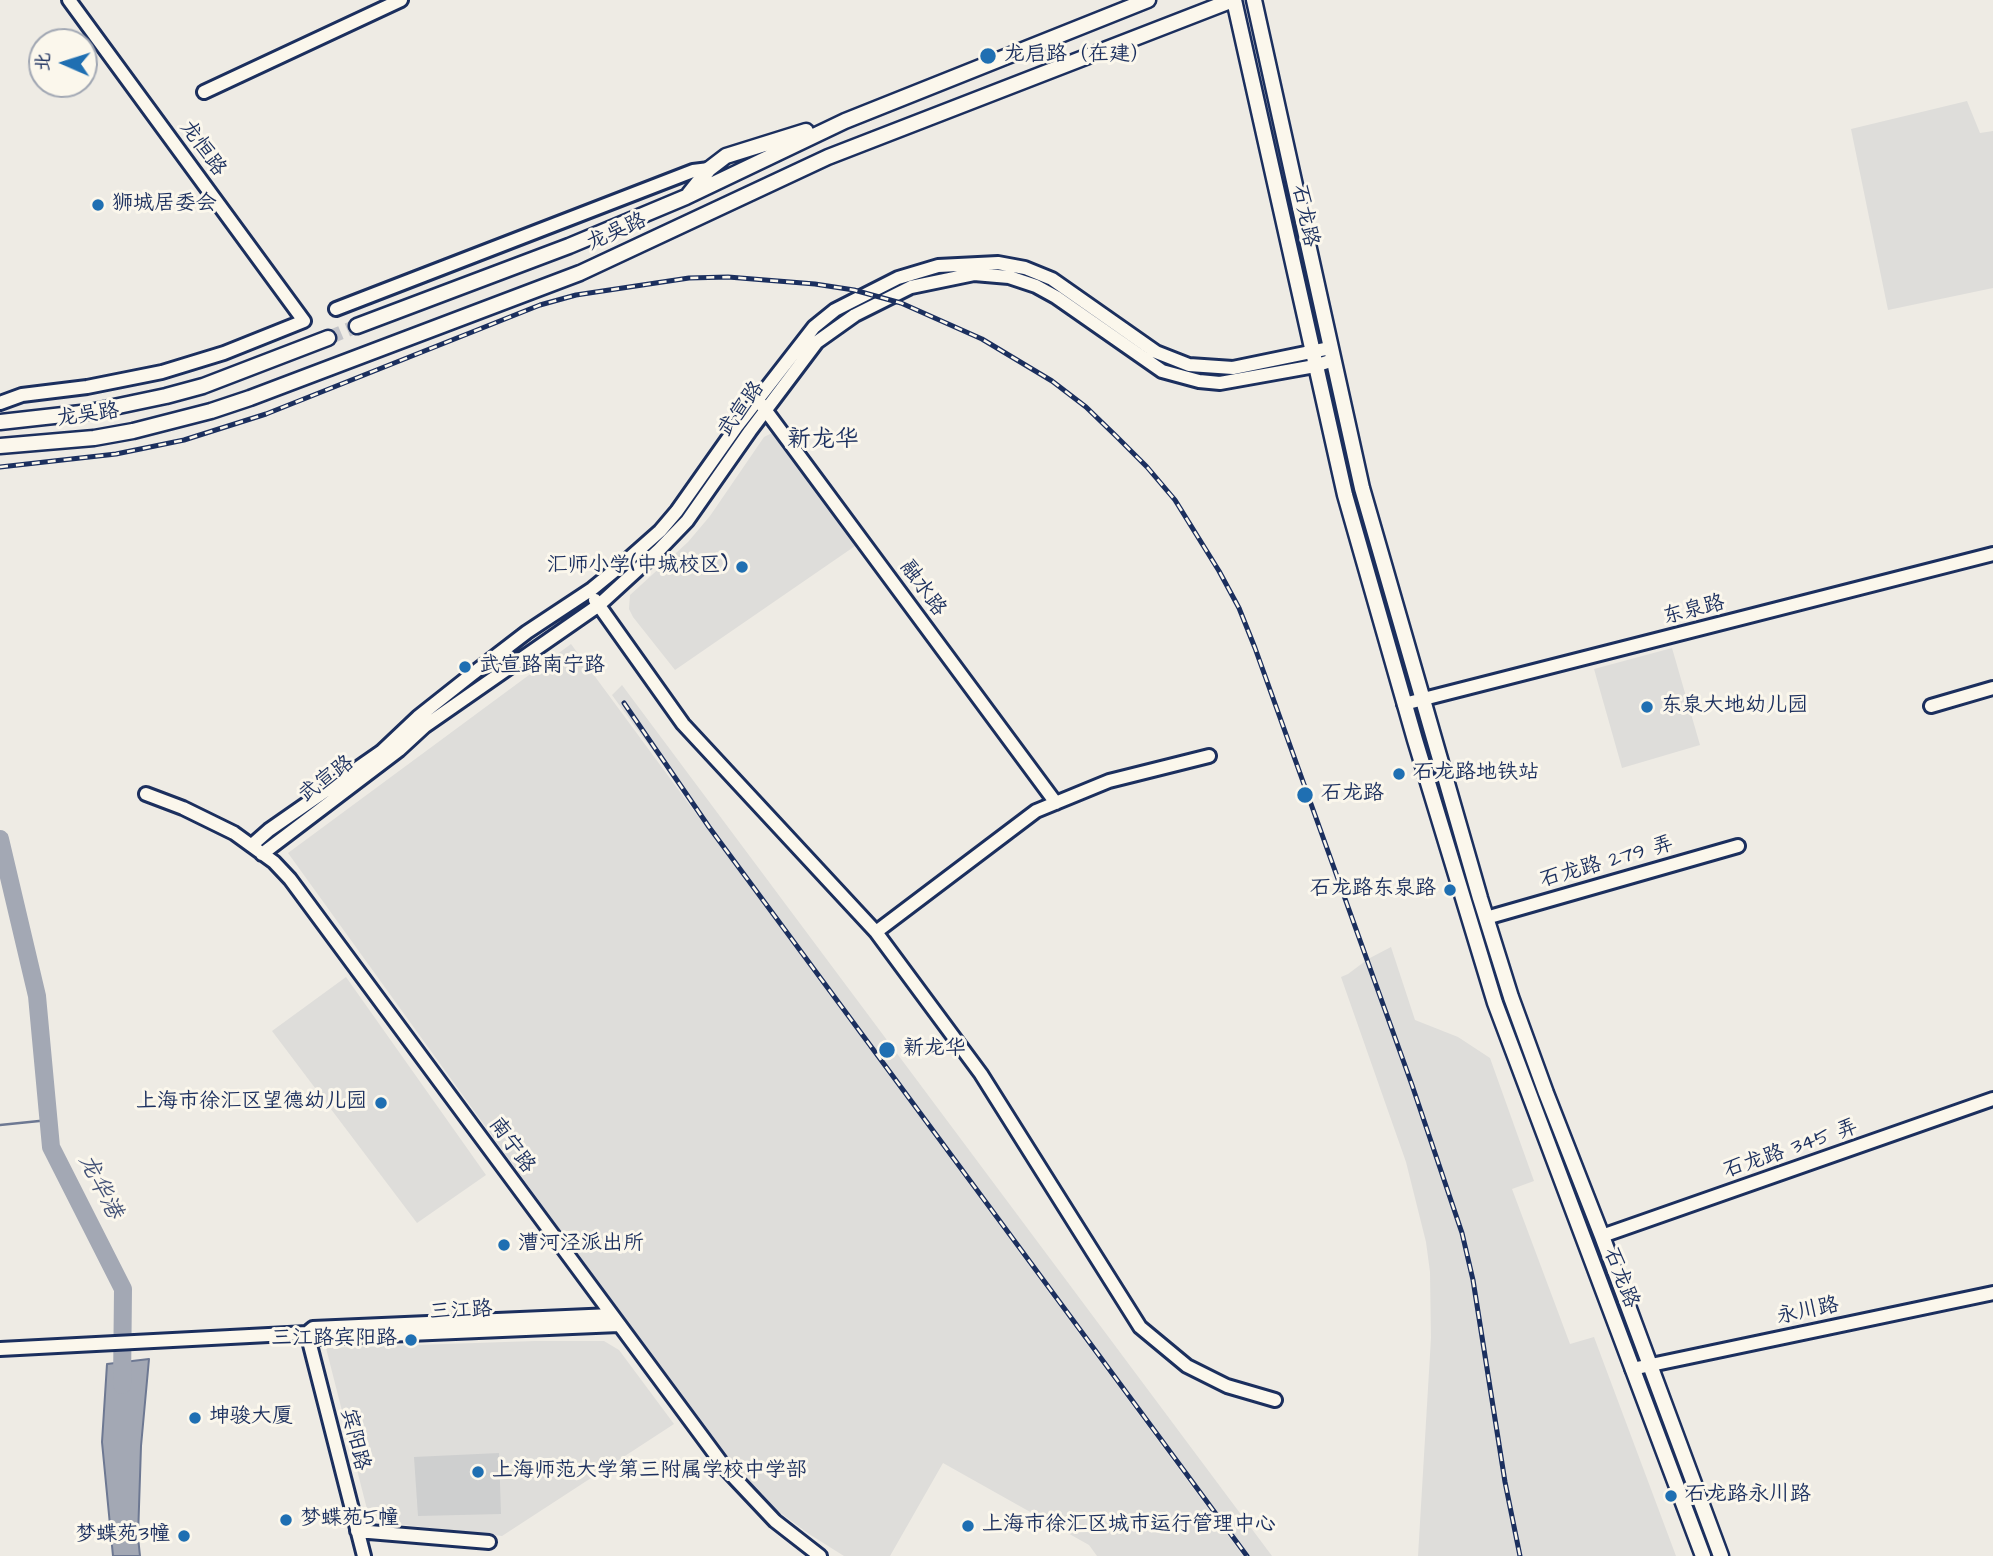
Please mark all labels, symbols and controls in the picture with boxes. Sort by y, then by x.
north arrow [28,28,98,98]
place label: 龙启路（在建） [1004,43,1151,69]
marker: 龙启路（在建） [978,46,998,66]
text: 北 [30,52,58,72]
street label: 龙恒路 [173,116,231,182]
street label: 石龙路 [1285,183,1323,249]
place label: 狮城居委会 [112,192,217,218]
marker: 狮城居委会 [90,197,106,213]
street label: 龙吴路 [583,209,651,257]
street label: 武宣路 [713,377,771,443]
street label: 龙吴路 [55,399,121,433]
district label: 新龙华 [787,427,859,455]
place label: 汇师小学(中城校区) [546,554,728,580]
street label: 融水路 [893,556,951,622]
marker: 汇师小学(中城校区) [734,559,750,575]
street label: 东泉路 [1660,591,1728,631]
place label: 武宣路南宁路 [479,654,605,680]
marker: 武宣路南宁路 [457,659,473,675]
place label: 东泉大地幼儿园 [1661,694,1808,720]
marker: 东泉大地幼儿园 [1639,699,1655,715]
street label: 武宣路 [294,751,360,809]
place label: 石龙路地铁站 [1413,761,1539,787]
marker: 石龙路地铁站 [1391,766,1407,782]
place label: 石龙路 [1321,782,1384,808]
marker: 石龙路 [1295,785,1315,805]
street label: 石龙路 279 弄 [1537,832,1677,894]
place label: 石龙路东泉路 [1310,877,1436,903]
marker: 石龙路东泉路 [1442,882,1458,898]
place label: 新龙华 [903,1037,966,1063]
marker: 新龙华 [877,1040,897,1060]
place label: 上海市徐汇区望德幼儿园 [136,1090,367,1116]
marker: 上海市徐汇区望德幼儿园 [373,1095,389,1111]
street label: 南宁路 [482,1113,540,1179]
street label: 石龙路 345 弄 [1720,1115,1862,1185]
water label: 龙华港 [71,1150,127,1224]
place label: 漕河泾派出所 [518,1232,644,1258]
marker: 漕河泾派出所 [496,1237,512,1253]
street label: 石龙路 [1597,1244,1643,1312]
street label: 永川路 [1775,1293,1841,1331]
street label: 三江路 [429,1298,493,1326]
place label: 三江路宾阳路 [271,1327,397,1353]
marker: 三江路宾阳路 [403,1332,419,1348]
place label: 坤骏大厦 [209,1405,293,1431]
street label: 宾阳路 [334,1406,374,1474]
marker: 坤骏大厦 [187,1410,203,1426]
place label: 上海师范大学第三附属学校中学部 [492,1459,807,1485]
marker: 上海师范大学第三附属学校中学部 [470,1464,486,1480]
place label: 石龙路永川路 [1685,1483,1811,1509]
marker: 石龙路永川路 [1663,1488,1679,1504]
place label: 梦蝶苑5幢 [300,1507,399,1533]
marker: 梦蝶苑5幢 [278,1512,294,1528]
place label: 上海市徐汇区城市运行管理中心 [982,1513,1276,1539]
marker: 上海市徐汇区城市运行管理中心 [960,1518,976,1534]
place label: 梦蝶苑3幢 [75,1523,170,1549]
marker: 梦蝶苑3幢 [176,1528,192,1544]

